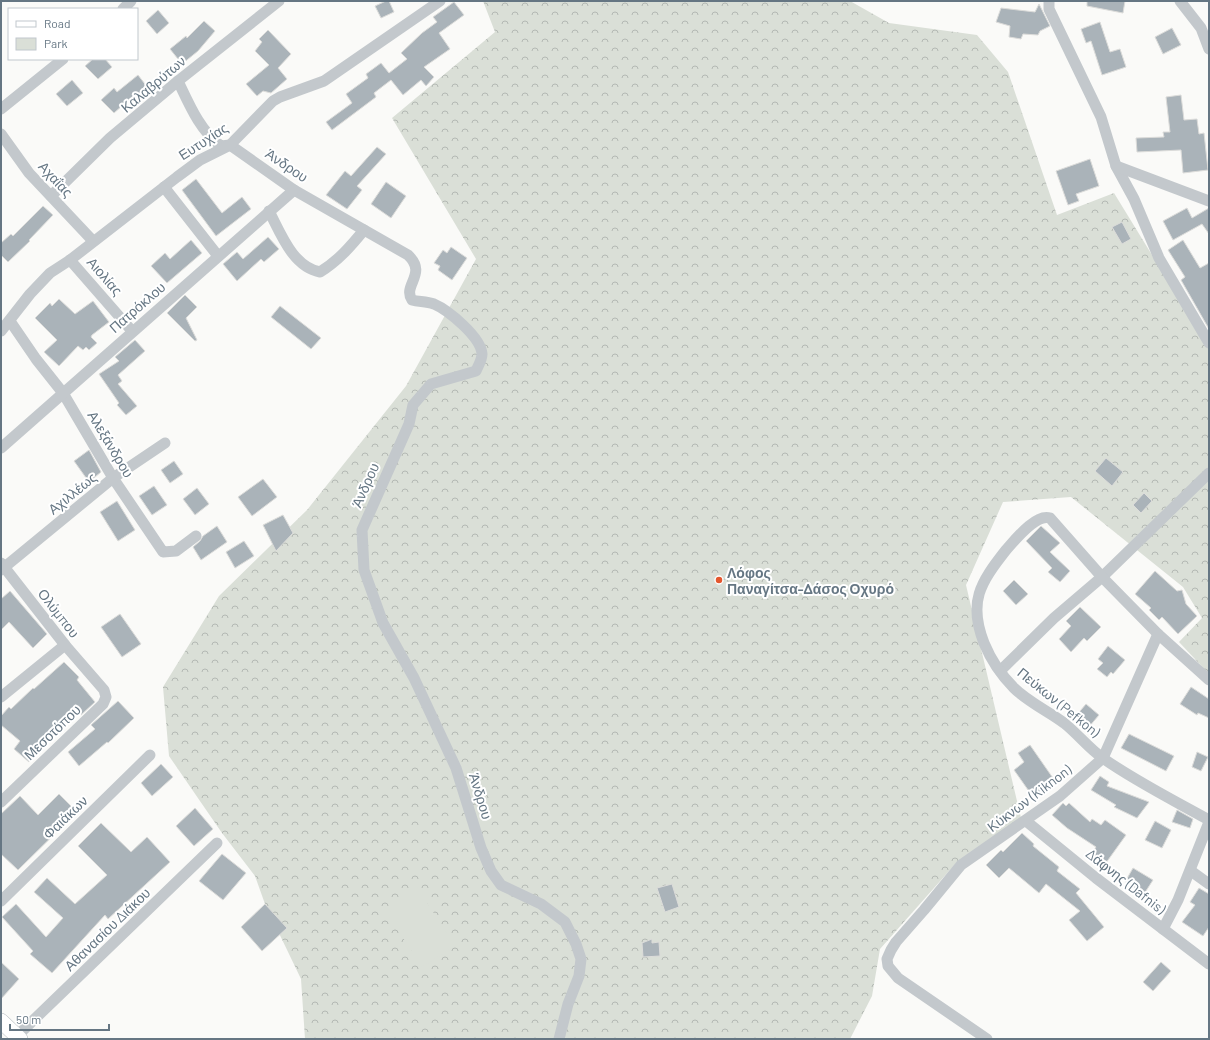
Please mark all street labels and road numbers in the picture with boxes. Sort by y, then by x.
street label: Καλαβρύτων [117,52,189,116]
street label: Ευτυχίας [175,119,231,163]
street label: Άνδρου [263,145,311,185]
street label: Αχαΐας [35,158,77,200]
street label: Αιολίας [84,253,126,299]
street label: Πατρόκλου [105,278,169,336]
street label: Αλεξάνδρου [84,408,138,480]
street label: Άνδρου [348,460,382,510]
street label: Αχιλλέως [44,468,100,518]
street label: Ολύμπου [35,585,83,641]
street label: Πεύκων (Pefkon) [1014,664,1104,741]
street label: Μεσοτόπου [20,701,84,763]
street label: Κύκνων (Kiknon) [984,761,1075,835]
street label: Άνδρου [466,771,496,821]
street label: Φαιάκων [39,792,91,842]
street label: Δάφνης (Dafnis) [1083,845,1169,918]
street label: Αθανασίου Διάκου [61,884,153,974]

